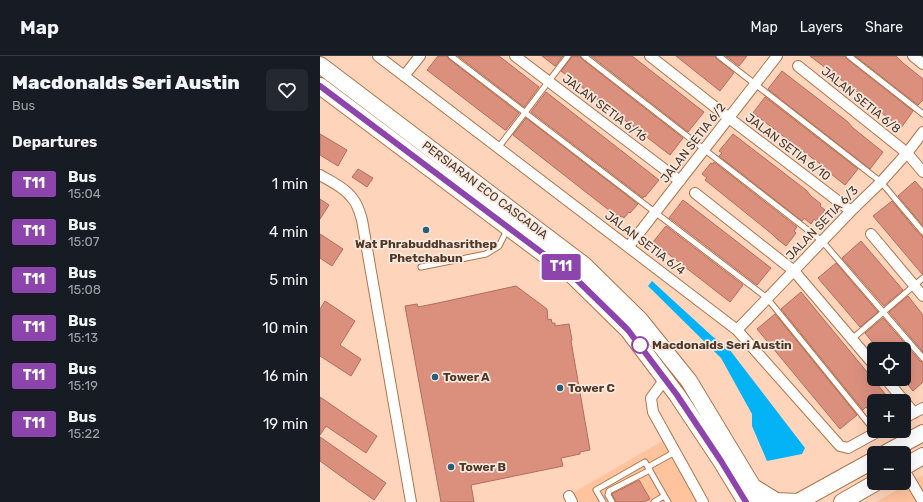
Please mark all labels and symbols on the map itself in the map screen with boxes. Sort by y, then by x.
street label: JALAN SETIA 6/8 [819,64,903,136]
street label: JALAN SETIA 6/16 [560,72,650,144]
street label: JALAN SETIA 6/2 [658,100,728,186]
street label: JALAN SETIA 6/10 [743,110,833,184]
street label: PERSIARAN ECO CASCADIA [419,138,551,242]
street label: JALAN SETIA 6/3 [783,183,861,263]
street label: JALAN SETIA 6/4 [602,208,688,278]
marker: Wat Phrabuddhasrithep Phetchabun [421,225,431,235]
place label: Wat Phrabuddhasrithep Phetchabun [355,237,498,265]
line badge: T11 [538,254,584,280]
marker: Macdonalds Seri Austin [631,336,649,354]
place label: Macdonalds Seri Austin [652,338,792,352]
place label: Tower A [443,370,490,384]
marker: Tower A [430,372,440,382]
place label: Tower C [568,381,615,395]
marker: Tower C [555,383,565,393]
place label: Tower B [459,460,506,474]
marker: Tower B [446,462,456,472]

